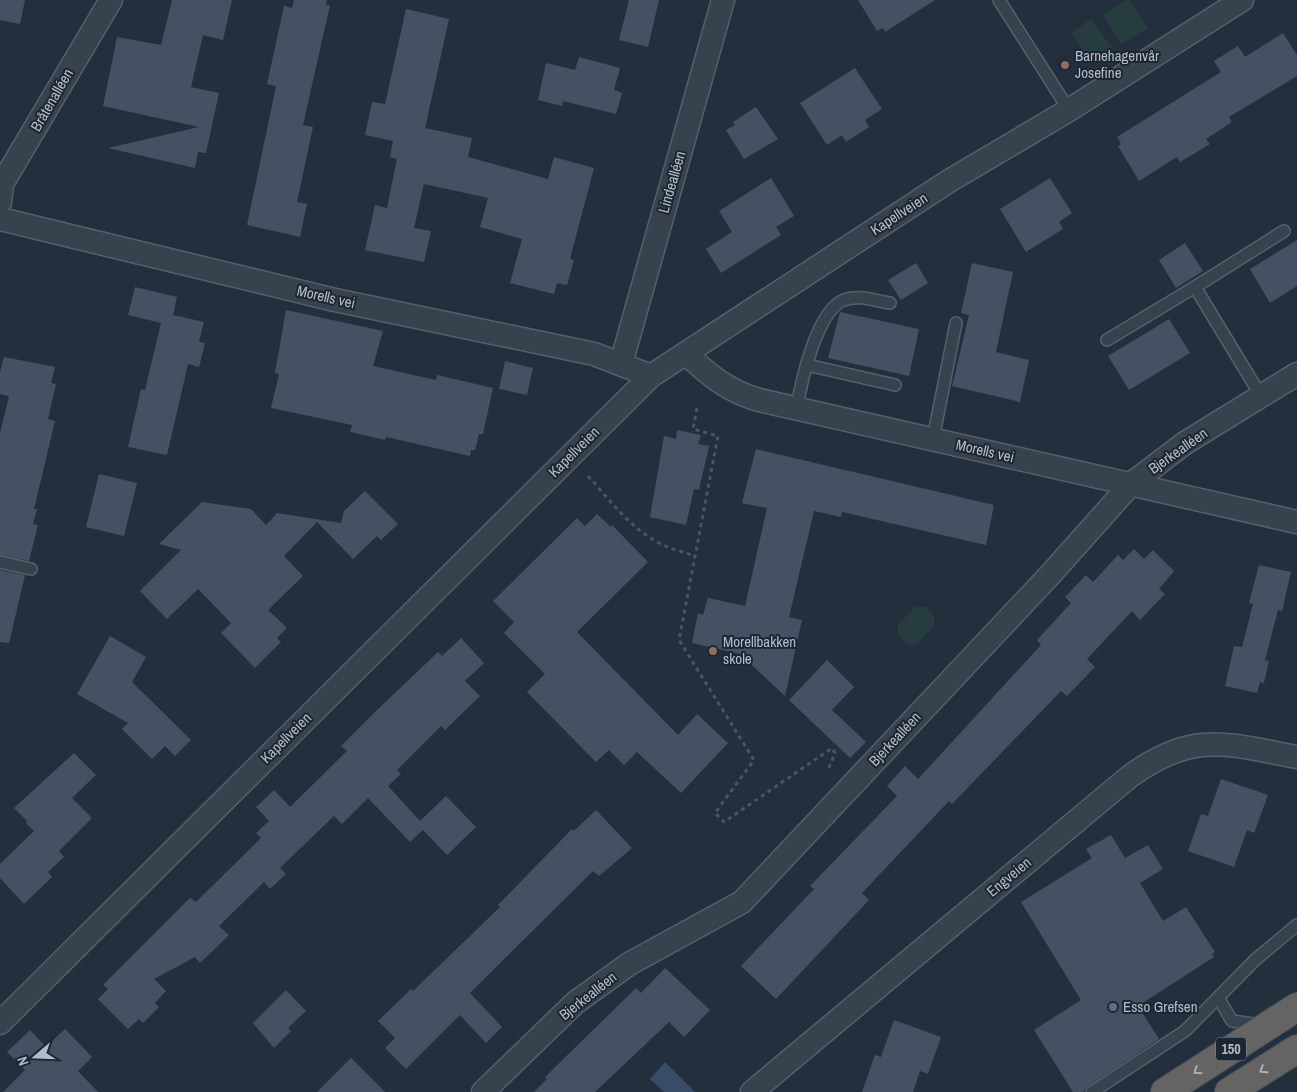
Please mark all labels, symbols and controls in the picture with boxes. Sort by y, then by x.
place label: Barnehagenvår Josefine [1075,45,1159,83]
marker: Barnehagenvår Josefine [1059,59,1071,71]
street label: Bråtenalléen [25,65,78,135]
street label: Lindealléen [653,148,690,215]
street label: Kapellveien [866,187,931,240]
street label: Morells vei [295,280,357,313]
street label: Kapellveien [543,421,604,482]
street label: Bjerkealléen [1144,423,1211,479]
street label: Morells vei [954,434,1016,467]
place label: Morellbakken skole [723,631,796,669]
marker: Morellbakken skole [707,645,719,657]
street label: Kapellveien [255,707,316,768]
street label: Bjerkealléen [864,707,925,771]
street label: Engveien [982,852,1035,901]
street label: Bjerkealléen [555,966,621,1025]
place label: Esso Grefsen [1123,996,1198,1017]
marker: Esso Grefsen [1107,1001,1119,1013]
north arrow [10,1032,60,1082]
road number: 150 [1216,1038,1246,1060]
text: N [13,1054,33,1068]
one-way arrow [1260,1064,1269,1074]
one-way arrow [1193,1065,1203,1074]

